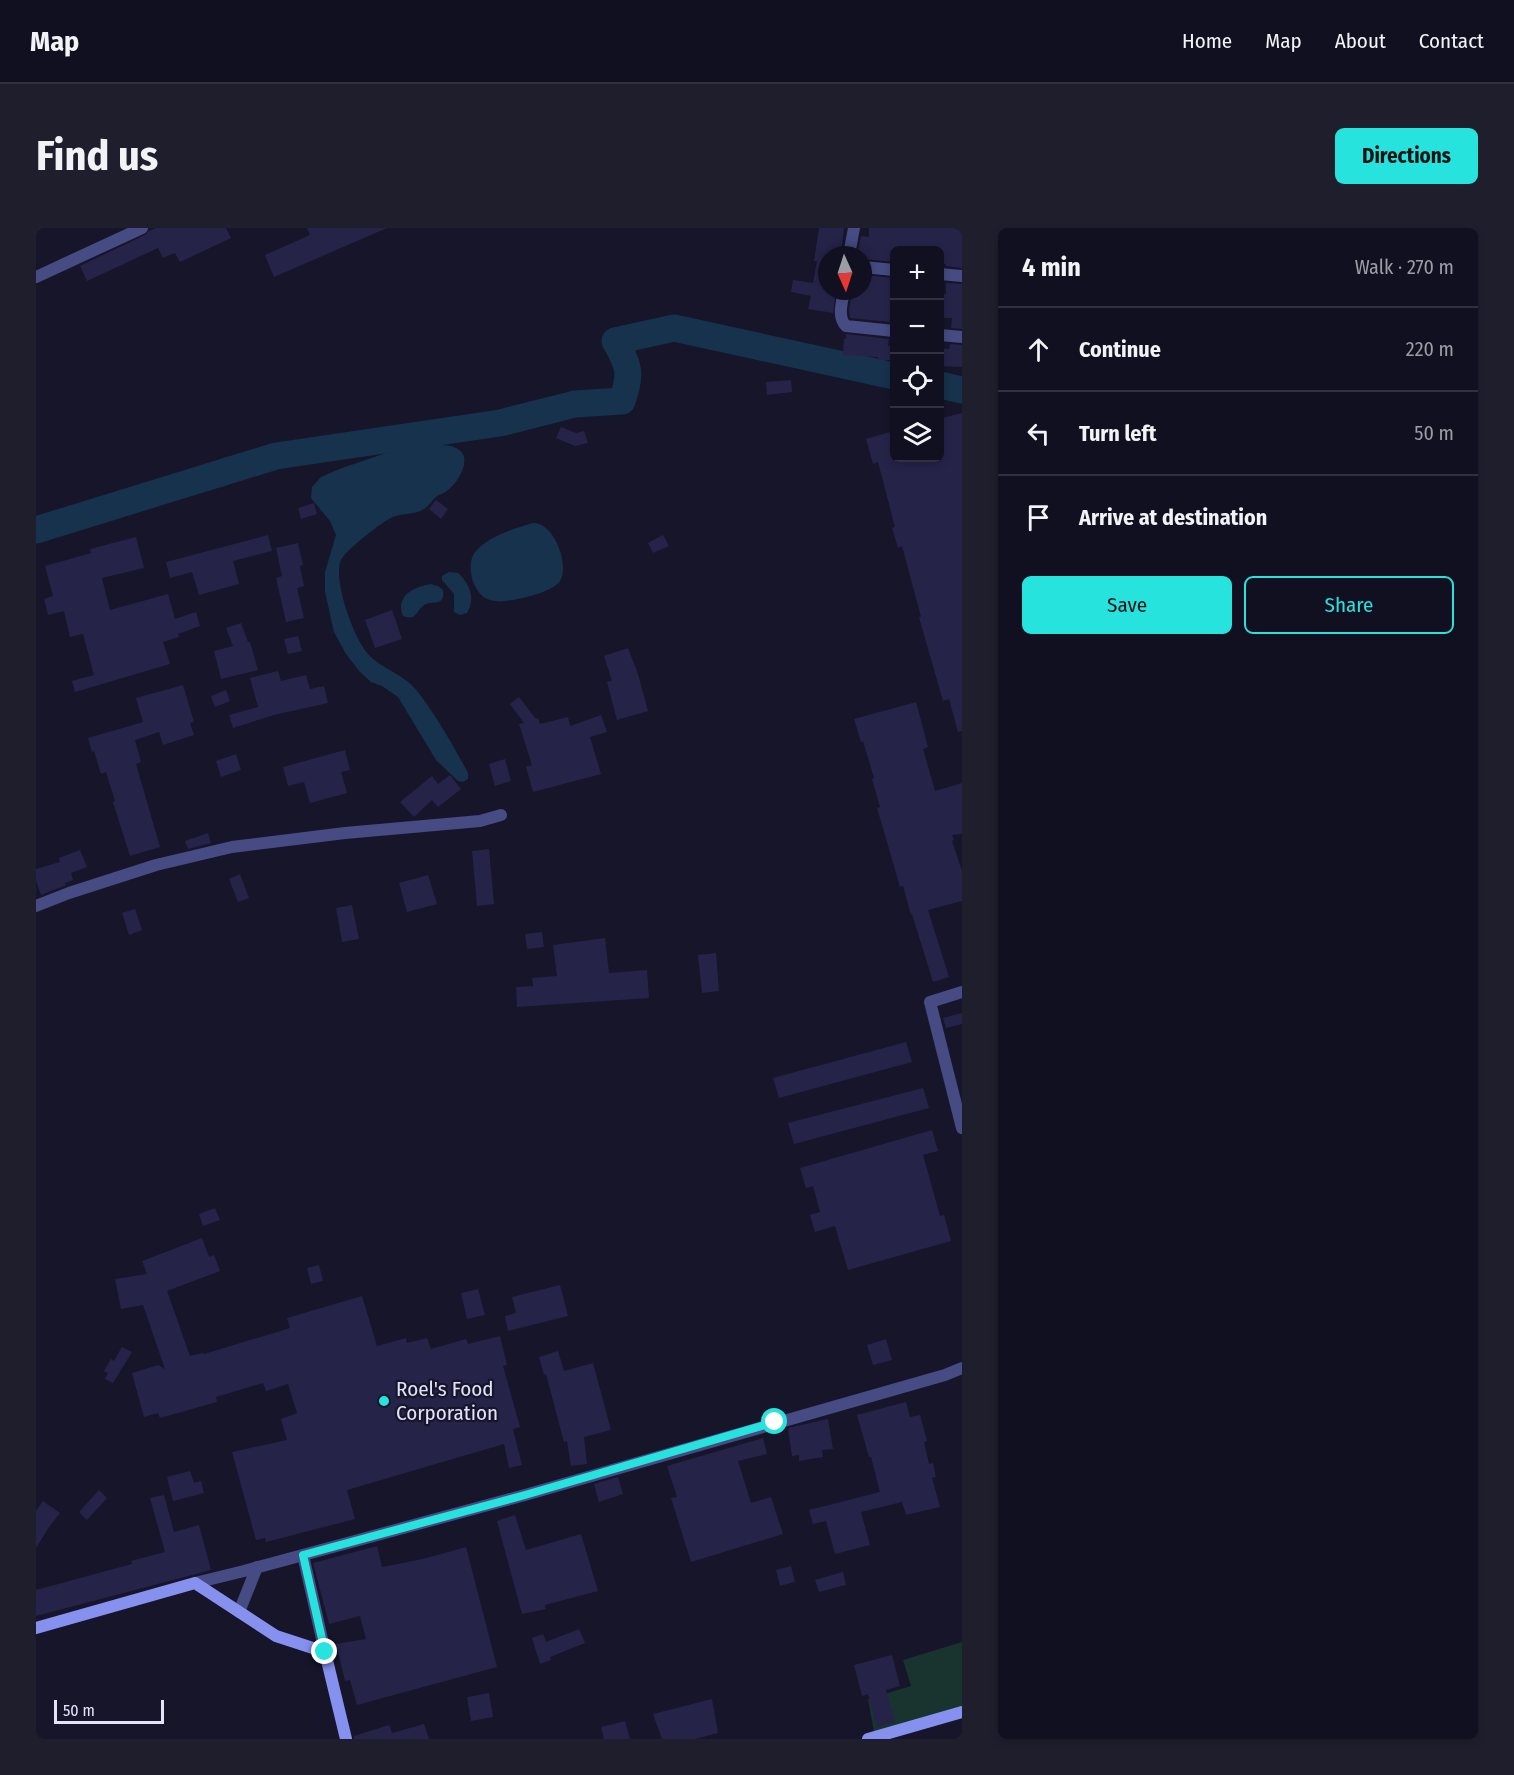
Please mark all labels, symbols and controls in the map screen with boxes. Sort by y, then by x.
text: Map [30,25,79,58]
text: Home [1182,28,1232,54]
text: Map [1265,28,1302,54]
text: About [1335,28,1386,54]
text: Contact [1419,28,1484,54]
button: Directions [1335,128,1478,184]
text: Find us [36,131,158,181]
north arrow [818,246,872,300]
map controls [890,246,944,462]
button: + [890,246,944,300]
text: 4 min [1022,252,1081,283]
text: Walk · 270 m [1355,255,1454,279]
button: − [890,300,944,354]
icon: ahead [1022,333,1055,366]
text: Continue [1079,336,1161,363]
text: 220 m [1406,337,1454,361]
button: locate [890,354,944,408]
button: layers [890,408,944,462]
icon: left [1022,417,1055,450]
text: Turn left [1079,420,1157,447]
text: 50 m [1414,421,1454,445]
icon: arrive [1022,501,1055,534]
text: Arrive at destination [1079,504,1267,531]
button: Save [1022,576,1232,634]
button: Share [1244,576,1454,634]
place label: Roel's Food Corporation [396,1376,498,1426]
marker: Roel's Food Corporation [377,1394,391,1408]
route start [761,1408,787,1434]
route end [311,1638,337,1664]
scale bar [54,1697,164,1724]
text: 50 m [63,1701,95,1720]

